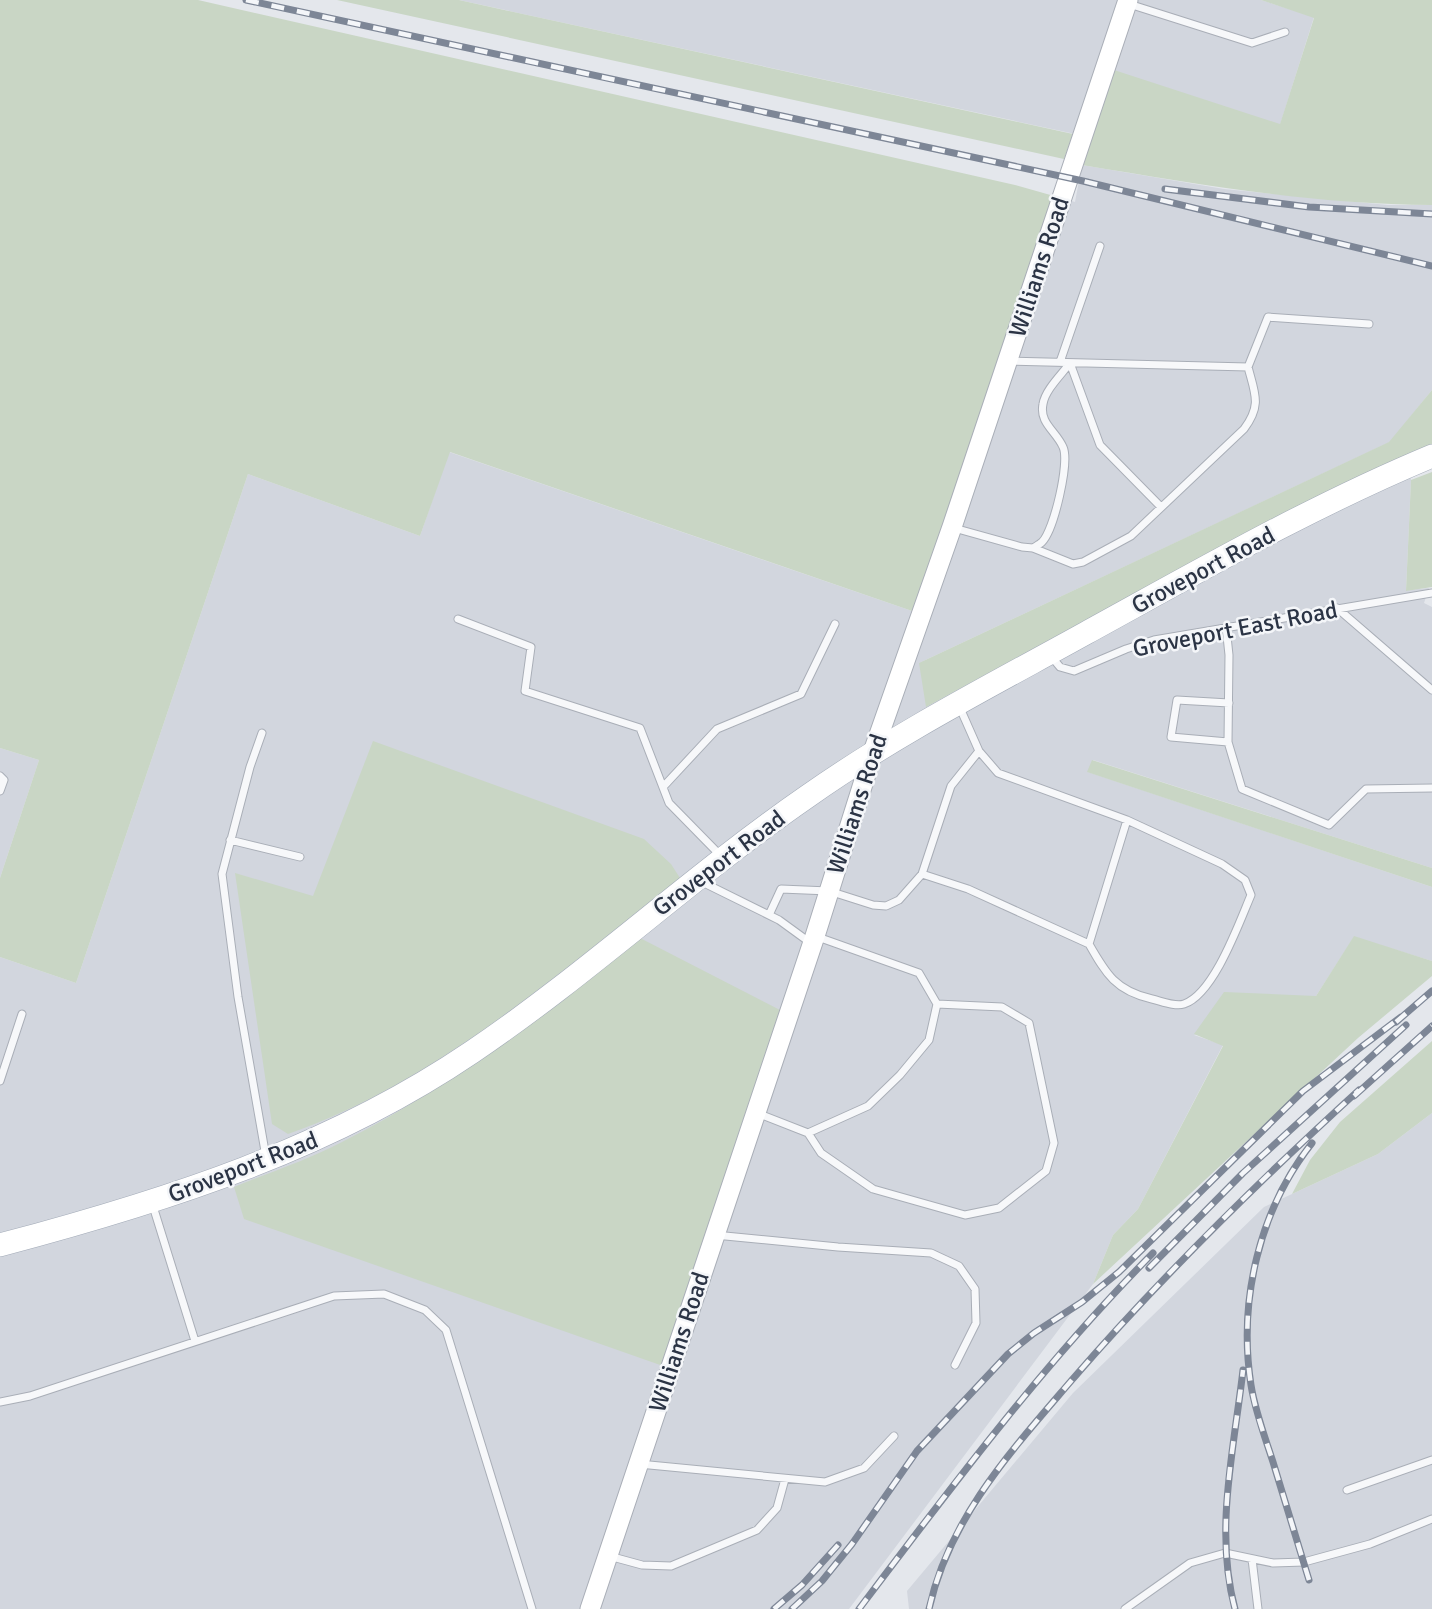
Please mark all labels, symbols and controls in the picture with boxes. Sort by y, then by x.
street label: Williams Road [1002,193,1076,341]
street label: Groveport Road [1126,520,1280,620]
street label: Groveport East Road [1130,594,1340,664]
street label: Williams Road [820,730,894,878]
street label: Groveport Road [647,803,791,923]
street label: Groveport Road [164,1125,322,1209]
street label: Williams Road [642,1268,716,1416]

